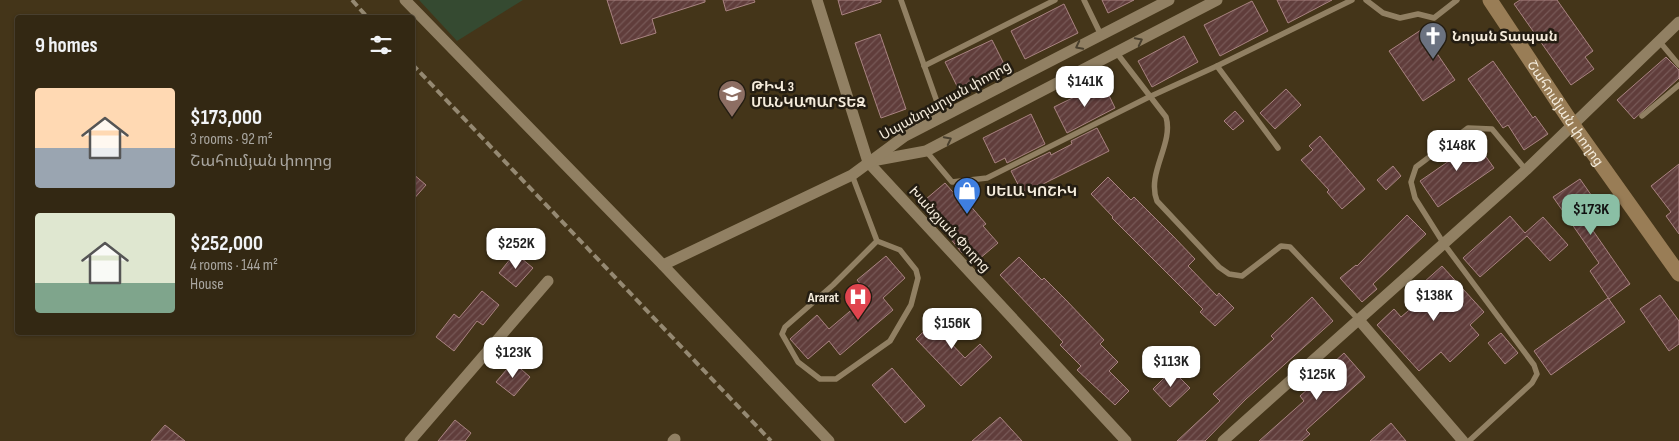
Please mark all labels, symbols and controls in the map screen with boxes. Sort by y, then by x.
church icon: Նոյան Տապան [1418,21,1448,60]
place label: Նոյան Տապան [1452,28,1558,45]
icon: filters [367,31,395,59]
text: 9 homes [35,33,98,58]
one-way arrow [1133,37,1142,47]
one-way arrow [1075,40,1084,50]
street label: Սպանդարյան փողոց [876,57,1014,144]
street label: Շահումյան փողոց [1523,57,1607,169]
pin: $141K [1050,66,1120,108]
text: $141K [1067,72,1103,91]
place label: ԹԻՎ 3 ՄԱՆԿԱՊԱՐՏԵԶ [751,78,866,111]
school or university icon: ԹԻՎ 3 ՄԱՆԿԱՊԱՐՏԵԶ [717,79,747,118]
text: $173,000 [190,105,262,130]
icon: home [75,108,135,168]
text: 3 rooms · 92 m² [190,130,273,149]
pin: $148K [1422,130,1492,172]
one-way arrow [943,136,952,146]
text: $148K [1438,136,1476,155]
text: Շահումյան փողոց [190,152,332,171]
shop icon: ՍԵԼԱ ԿՈՇԻԿ [952,176,982,215]
street label: Խանջյան Փողոց [905,183,994,276]
place label: ՍԵԼԱ ԿՈՇԻԿ [986,183,1077,200]
pin: $173K [1556,194,1626,236]
text: $173K [1573,200,1609,219]
pin: $252K [481,228,551,270]
text: $252,000 [190,231,263,256]
icon: home [75,233,135,293]
text: $252K [497,234,535,253]
text: 4 rooms · 144 m² [190,256,278,275]
text: House [190,275,224,294]
pin: $138K [1399,280,1469,322]
hospital icon: Ararat [843,282,873,321]
text: $138K [1415,286,1453,305]
place label: Ararat [807,289,839,306]
pin: $156K [917,308,987,350]
text: $156K [934,314,970,333]
pin: $123K [478,336,548,379]
text: $123K [495,343,531,362]
pin: $113K [1136,346,1206,388]
text: $113K [1153,352,1189,371]
pin: $125K [1282,358,1352,401]
text: $125K [1299,365,1335,384]

